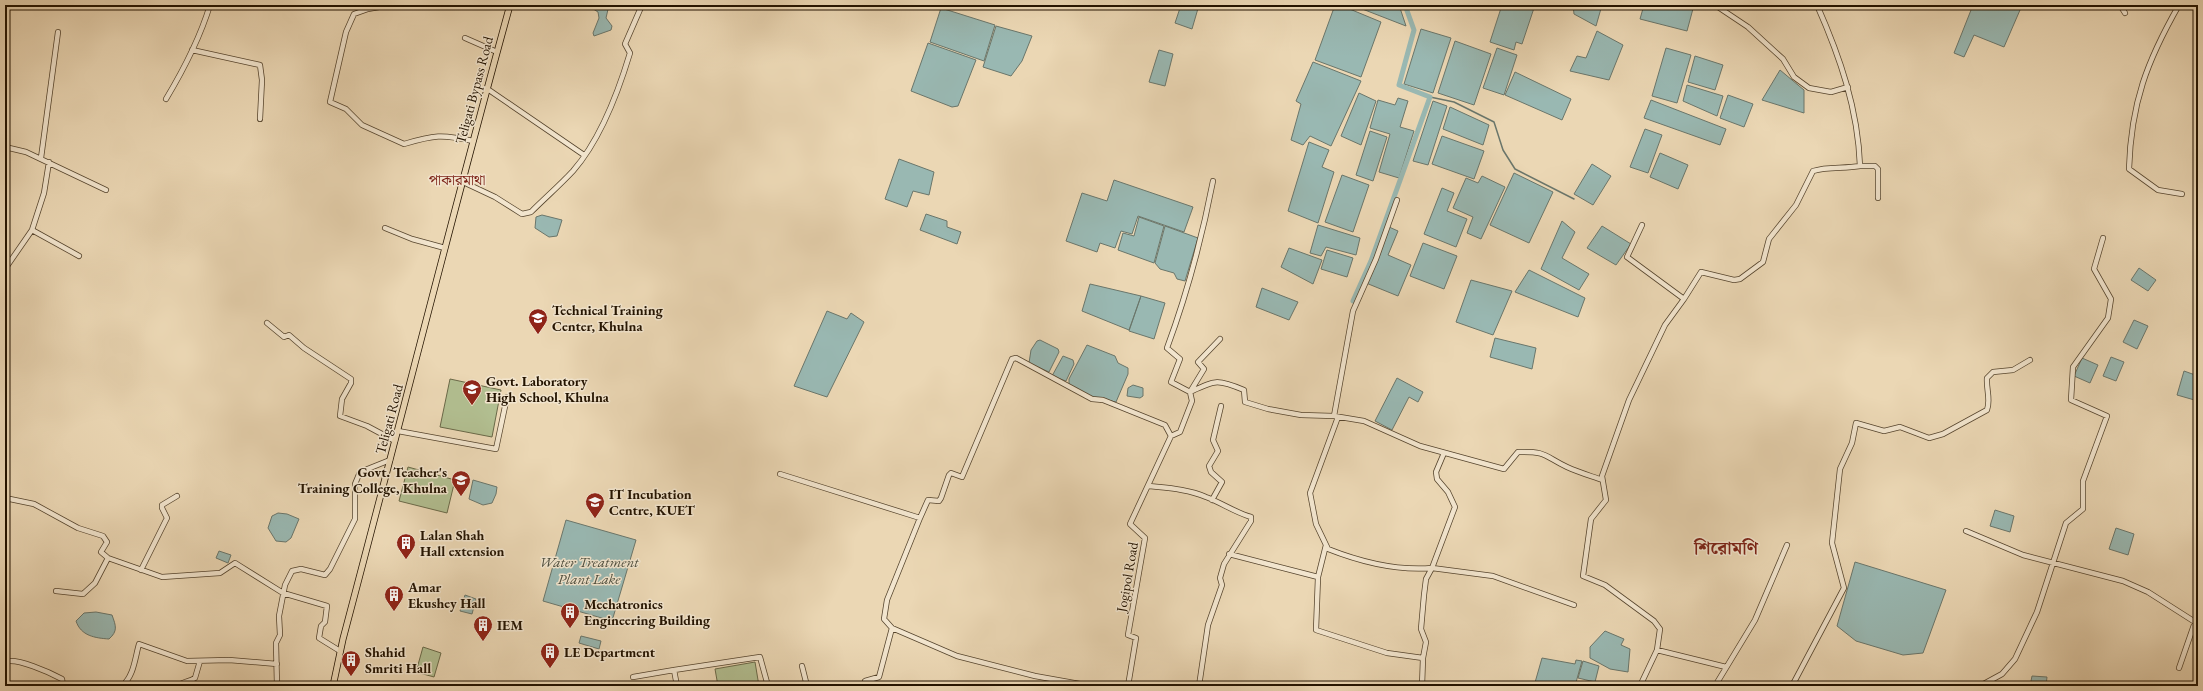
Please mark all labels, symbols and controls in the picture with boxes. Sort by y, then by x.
street label: Teligati Bypass Road [451,33,497,146]
district label: পাকারমাথা [429,170,485,189]
place label: Technical Training Center, Khulna [552,301,664,335]
school or university icon: Technical Training Center, Khulna [527,307,549,335]
place label: Govt. Laboratory High School, Khulna [486,372,610,406]
school or university icon: Govt. Laboratory High School, Khulna [461,378,483,406]
street label: Teligati Road [371,381,407,456]
place label: Govt. Teacher's Training College, Khulna [298,463,448,497]
school or university icon: Govt. Teacher's Training College, Khulna [450,469,472,497]
place label: IT Incubation Centre, KUET [609,485,695,519]
school or university icon: IT Incubation Centre, KUET [584,491,606,519]
place label: Lalan Shah Hall extension [420,526,505,560]
building icon: Lalan Shah Hall extension [395,532,417,560]
district label: শিরোমণি [1693,536,1759,559]
street label: Jogipol Road [1112,540,1142,614]
water label: Water Treatment Plant Lake [539,552,639,588]
place label: Amar Ekushey Hall [407,578,486,612]
building icon: Amar Ekushey Hall [383,584,405,612]
place label: Mechatronics Engineering Building [584,595,711,629]
building icon: Mechatronics Engineering Building [559,601,581,629]
building icon: IEM [472,614,494,642]
place label: IEM [497,616,523,634]
building icon: LE Department [539,641,561,669]
place label: Shahid Smriti Hall [365,643,431,677]
place label: LE Department [564,643,656,661]
building icon: Shahid Smriti Hall [340,649,362,677]

